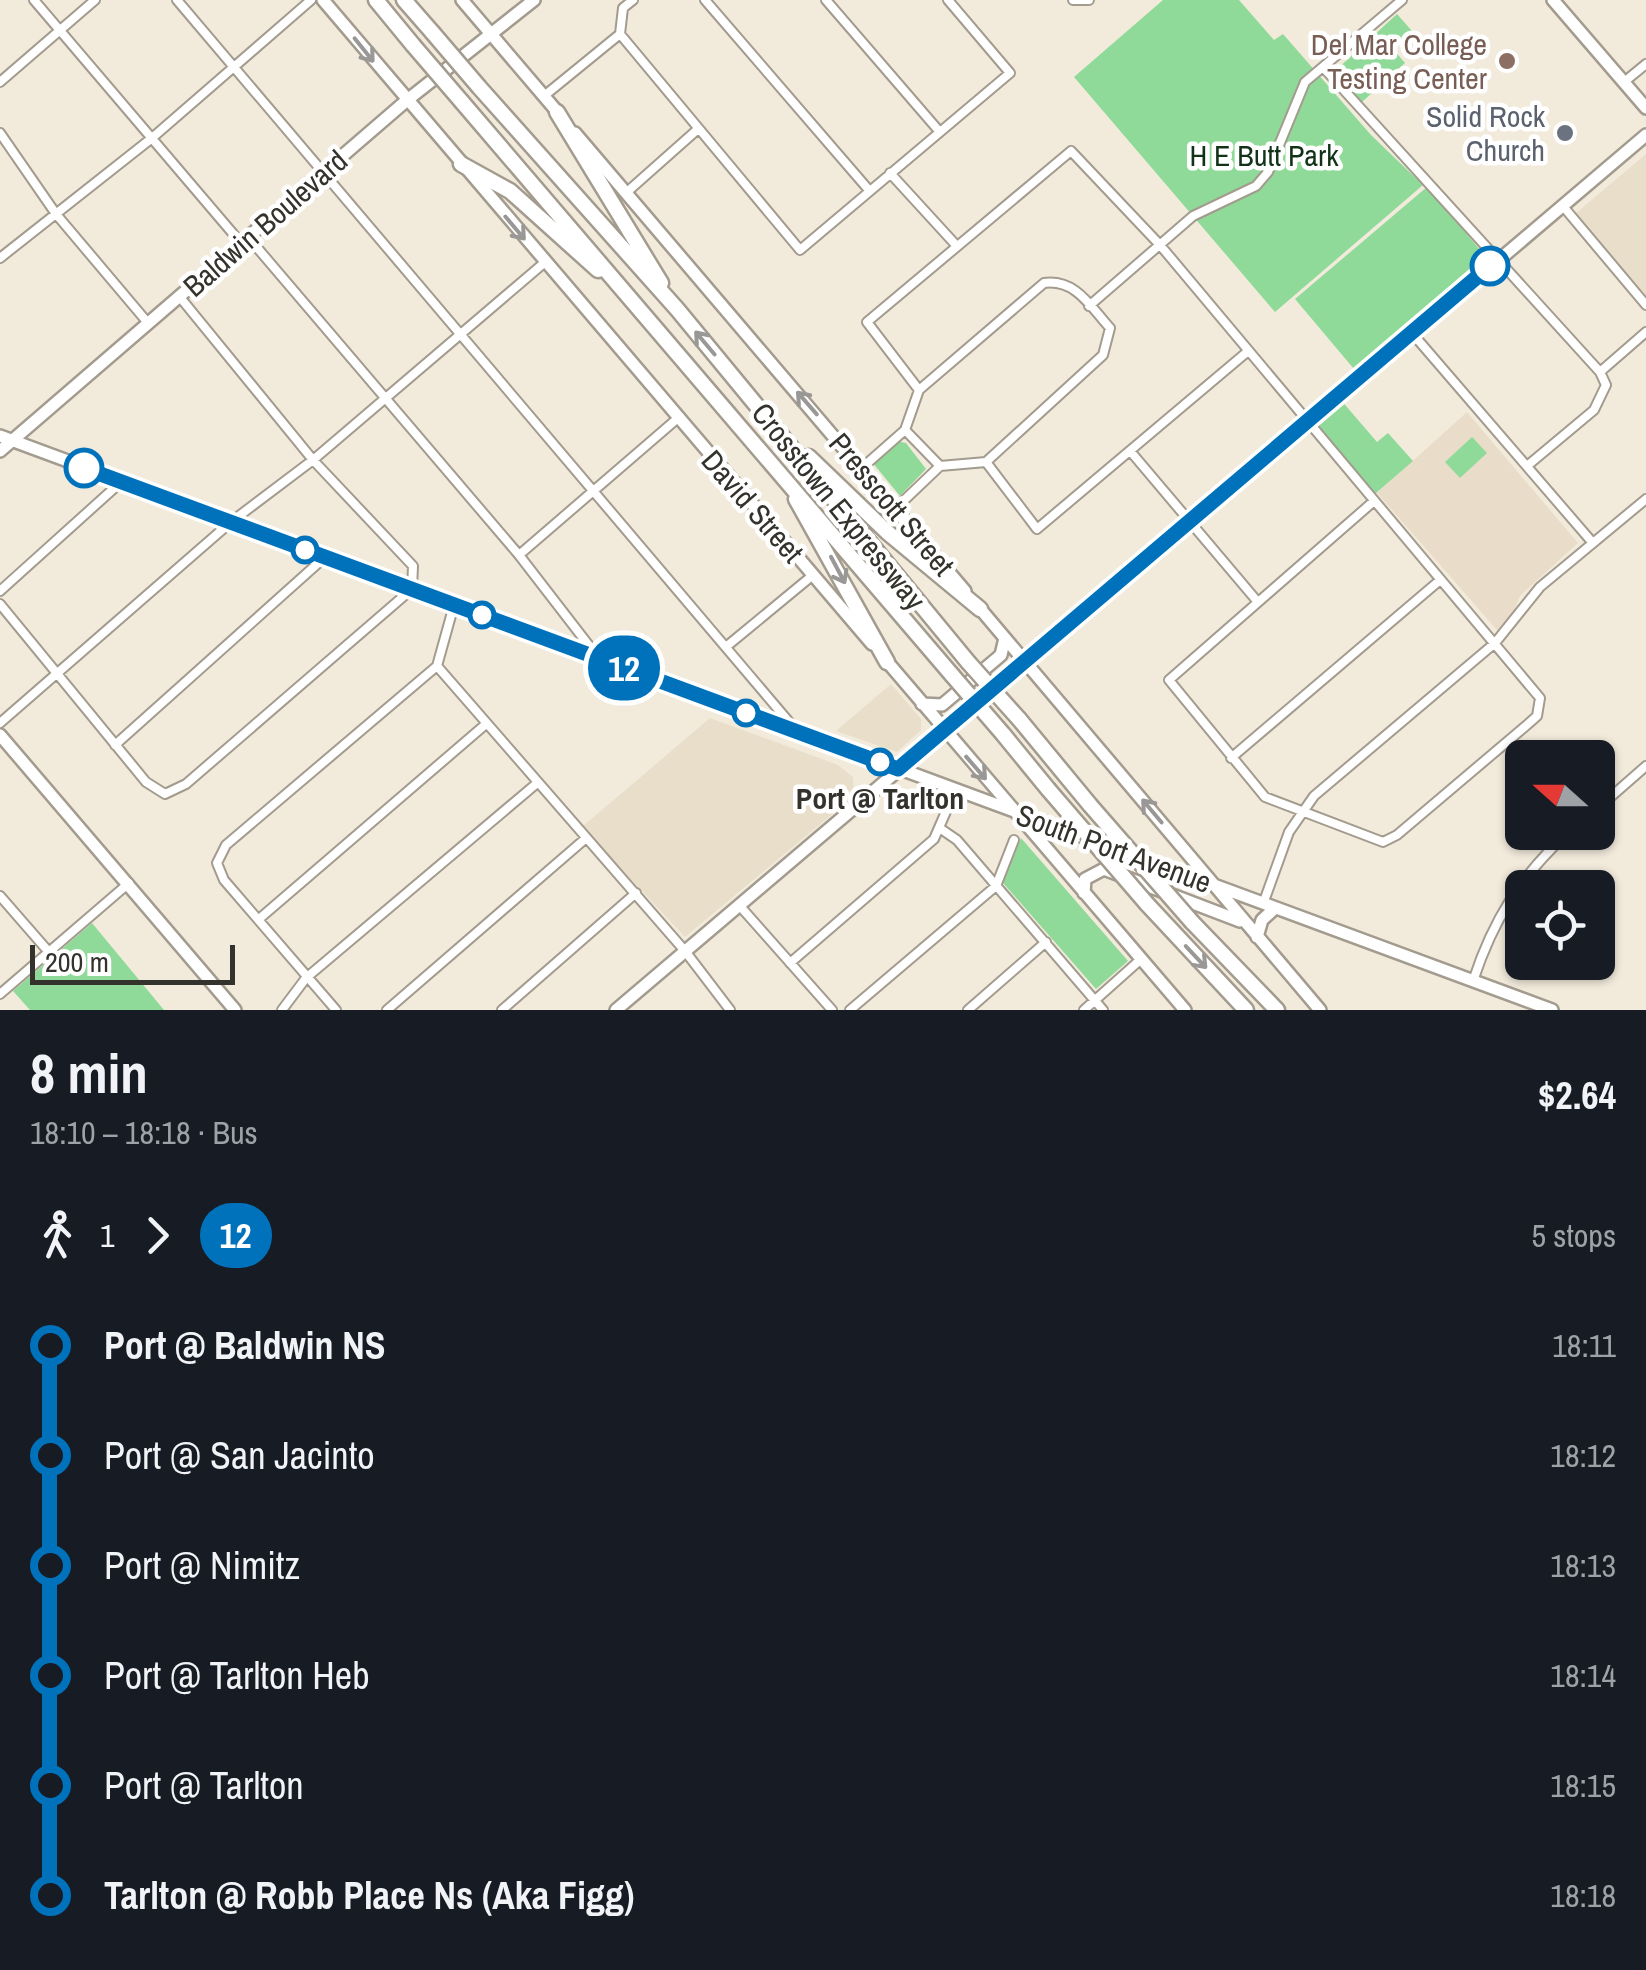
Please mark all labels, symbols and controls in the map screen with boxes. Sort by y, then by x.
place label: Del Mar College Testing Center [1311,24,1488,98]
one-way arrow [353,37,375,63]
marker: Del Mar College Testing Center [1496,50,1518,72]
place label: Solid Rock Church [1426,96,1546,170]
marker: Solid Rock Church [1554,122,1576,144]
park label: H E Butt Park [1189,135,1339,175]
street label: Baldwin Boulevard [174,141,356,305]
one-way arrow [503,215,526,240]
unlabelled marker [1471,247,1509,285]
one-way arrow [694,331,716,357]
one-way arrow [796,390,818,416]
street label: Crosstown Expressway [743,394,935,618]
street label: Presscott Street [820,424,964,584]
street label: David Street [693,441,813,571]
unlabelled marker [65,449,103,487]
unlabelled marker [292,537,318,563]
one-way arrow [828,554,848,584]
unlabelled marker [469,602,495,628]
line badge: 12 [579,636,669,700]
text: 12 [608,645,640,692]
unlabelled marker [733,700,759,726]
north arrow [1505,740,1615,850]
map controls [1505,740,1615,980]
marker: Port @ Tarlton [867,749,893,775]
one-way arrow [965,754,987,780]
place label: Port @ Tarlton [796,778,964,818]
street label: South Port Avenue [1011,794,1217,902]
one-way arrow [1141,799,1164,824]
button: locate [1505,870,1615,980]
scale bar [30,940,235,984]
text: 200 m [45,943,109,981]
one-way arrow [1184,944,1207,969]
text: 8 min [30,1036,148,1110]
text: $2.64 [1538,1070,1616,1121]
text: 18:10 – 18:18 · Bus [30,1111,258,1154]
icon: walk [30,1208,85,1263]
icon: forward [130,1208,185,1263]
text: 12 [220,1212,252,1259]
text: 1 [100,1214,115,1257]
text: 5 stops [1531,1214,1616,1257]
text: Port @ Baldwin NS [104,1320,385,1371]
text: 18:11 [1552,1324,1616,1367]
text: Port @ San Jacinto [104,1430,375,1481]
text: 18:12 [1550,1434,1616,1477]
text: Port @ Nimitz [104,1540,300,1591]
text: 18:13 [1550,1544,1616,1587]
text: Port @ Tarlton Heb [104,1650,370,1701]
text: 18:14 [1550,1654,1616,1697]
text: Port @ Tarlton [104,1760,304,1811]
text: 18:15 [1550,1764,1616,1807]
text: Tarlton @ Robb Place Ns (Aka Figg) [104,1870,634,1921]
text: 18:18 [1550,1874,1616,1917]

